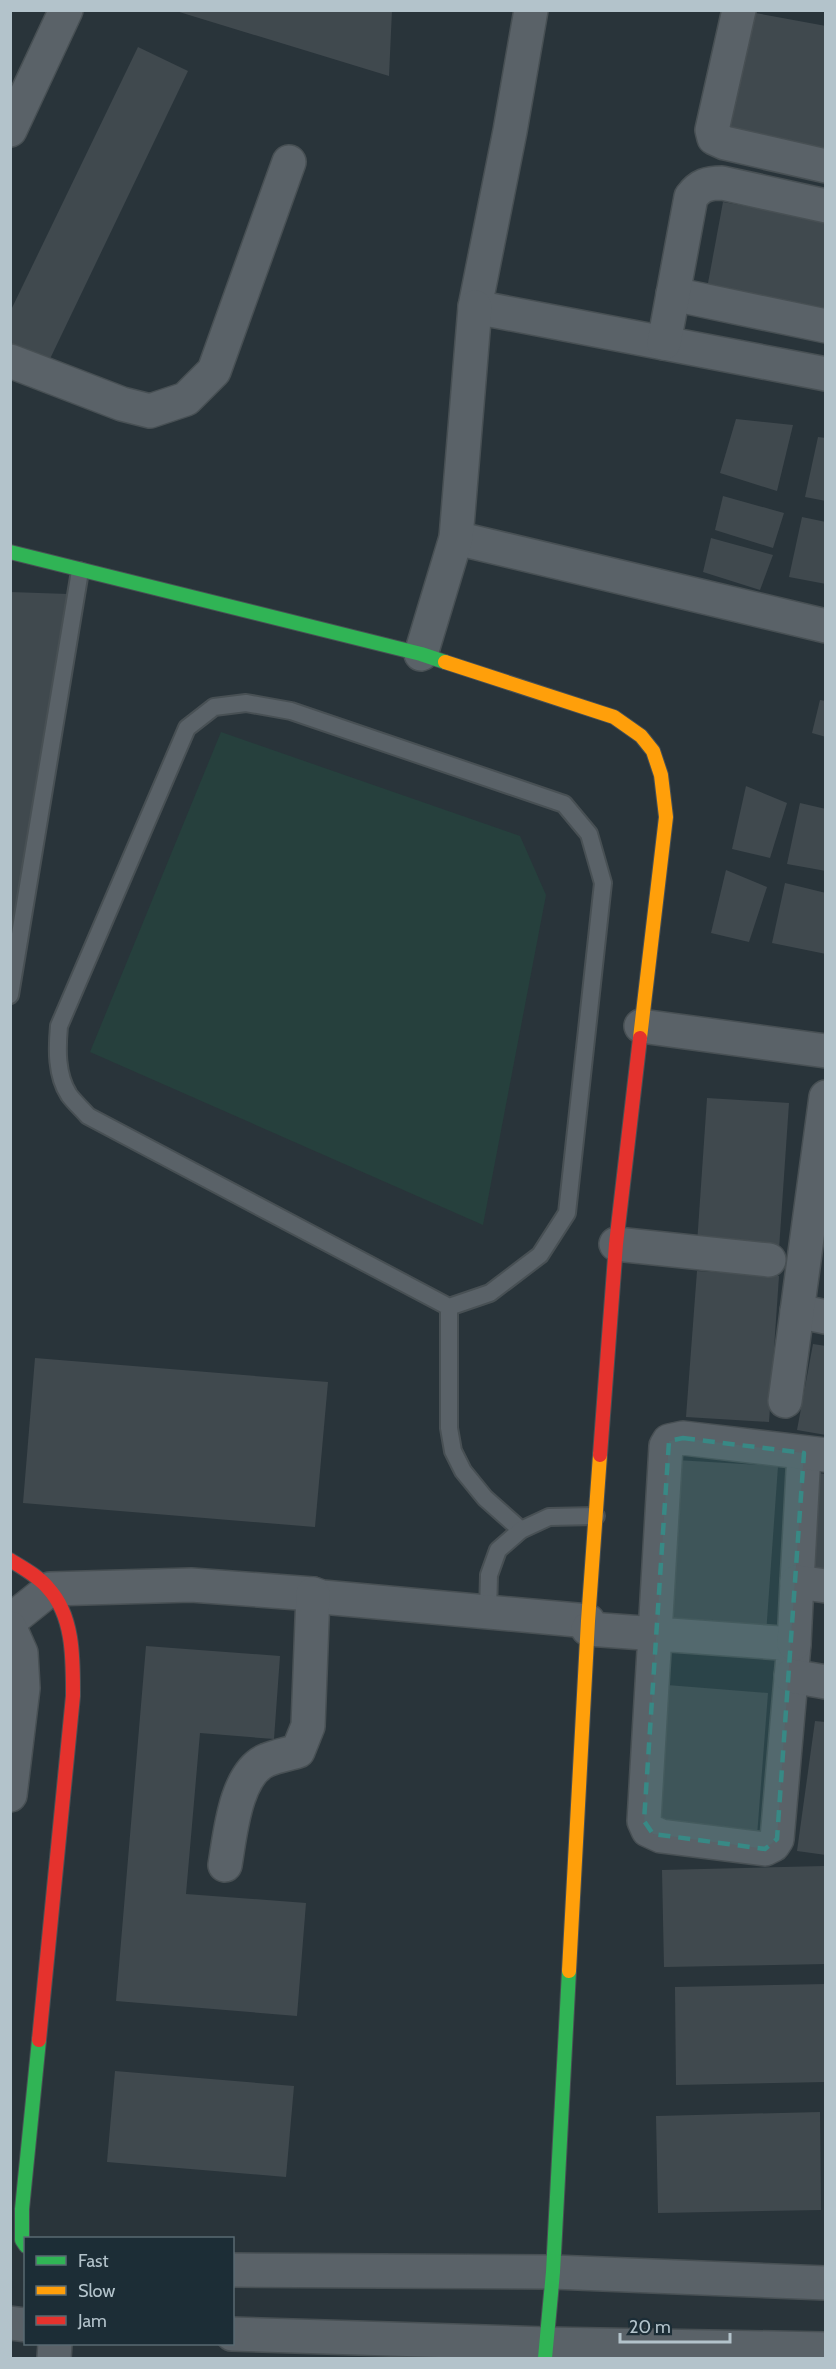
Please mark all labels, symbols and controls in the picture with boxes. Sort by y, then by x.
legend [24,2237,234,2345]
text: Fast [78,2250,109,2272]
text: Slow [78,2280,115,2302]
scale bar [620,2306,730,2344]
text: Jam [77,2310,107,2332]
text: 20 m [629,2316,671,2338]

